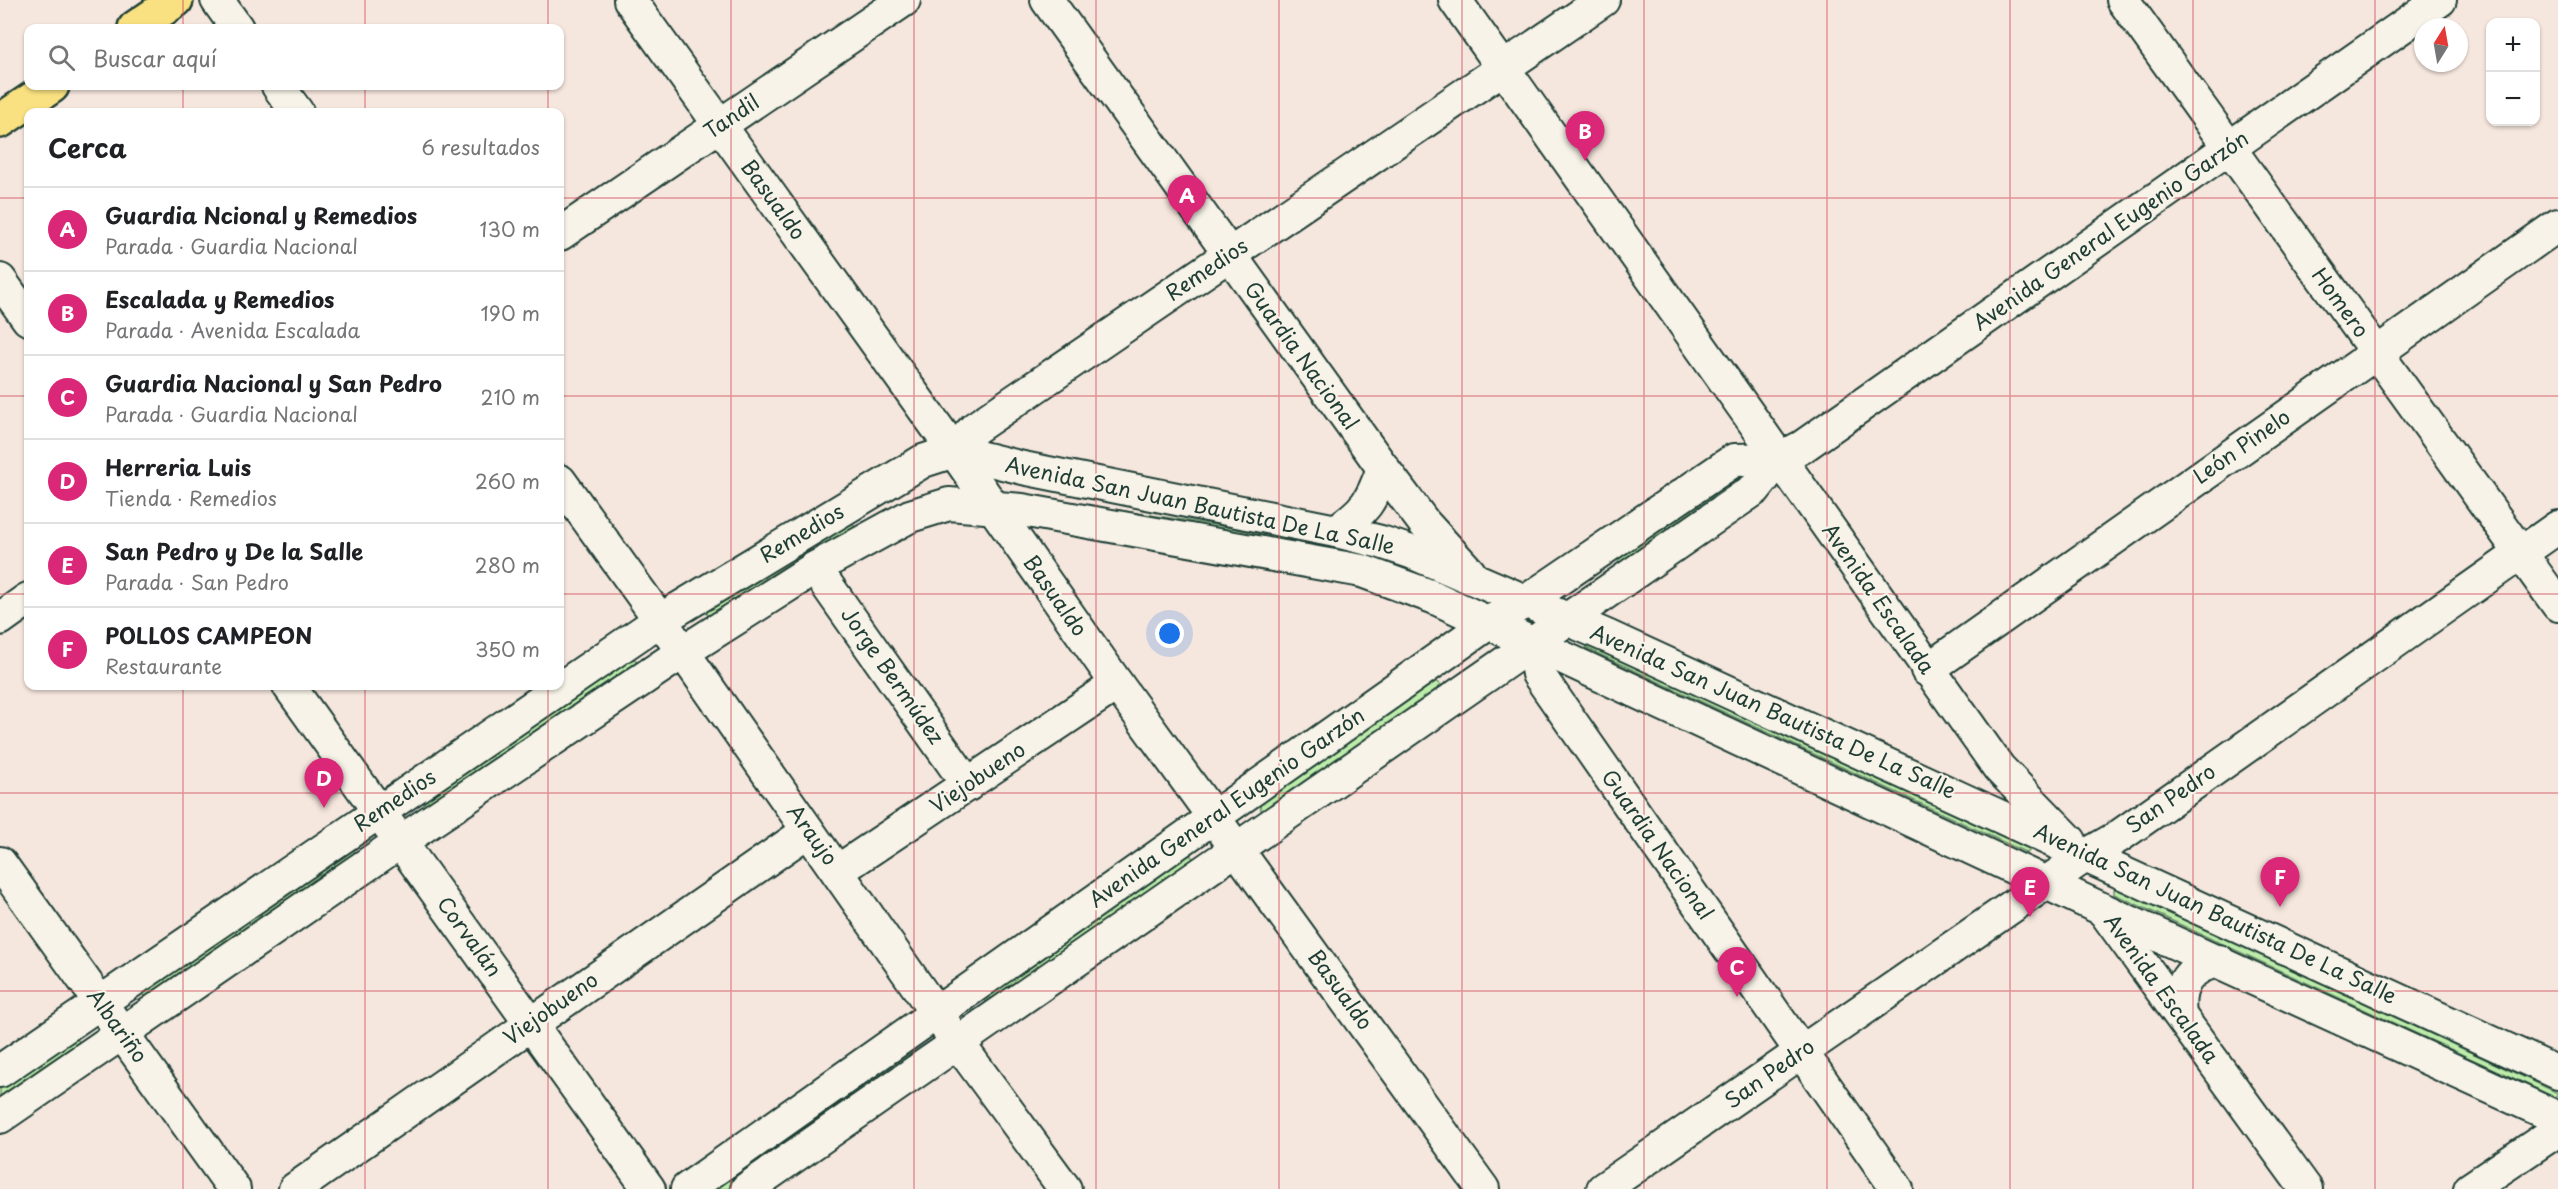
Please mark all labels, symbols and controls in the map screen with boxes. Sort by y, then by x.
north arrow [2414,18,2468,72]
map controls [2486,18,2540,126]
button: + [2486,18,2540,72]
search box [24,24,564,90]
icon: search [45,41,78,74]
text: Buscar aquí [93,41,217,74]
button: − [2486,72,2540,126]
street label: Tandil [697,85,765,146]
pin: B [1566,112,1604,161]
street label: Avenida General Eugenio Garzón [1965,122,2254,337]
text: Cerca [48,128,127,167]
text: 6 resultados [421,132,540,162]
street label: Basualdo [734,152,815,246]
pin: A [1168,176,1206,225]
text: Guardia Ncional y Remedios [105,198,417,231]
text: A [60,214,75,244]
text: 130 m [480,214,540,244]
street label: Remedios [1158,229,1254,308]
text: Parada · Guardia Nacional [105,231,358,261]
street label: Homero [2305,260,2378,344]
street label: Guardia Nacional [1238,274,1368,436]
text: Escalada y Remedios [105,282,335,315]
text: B [61,298,74,328]
text: 190 m [481,298,540,328]
text: Parada · Avenida Escalada [105,315,360,345]
text: Guardia Nacional y San Pedro [105,366,442,399]
text: C [60,382,75,412]
text: 210 m [481,382,540,412]
text: Parada · Guardia Nacional [105,399,358,429]
street label: León Pinelo [2186,400,2296,491]
street label: Avenida San Juan Bautista De La Salle [1003,447,1398,561]
text: Herreria Luis [105,450,251,483]
text: D [60,466,75,496]
text: 260 m [475,466,540,496]
text: Tienda · Remedios [105,483,277,513]
street label: Remedios [753,494,849,570]
street label: Avenida Escalada [1815,516,1944,681]
text: San Pedro y De la Salle [105,534,363,567]
street label: Basualdo [1017,548,1096,642]
text: E [61,550,74,580]
text: 280 m [475,550,540,580]
text: Parada · San Pedro [105,567,289,597]
street label: Jorge Bermúdez [834,600,953,750]
street label: Avenida San Juan Bautista De La Salle [1586,615,1962,806]
text: POLLOS CAMPEON [105,618,313,651]
your location [1155,619,1184,648]
text: F [62,634,73,664]
text: 350 m [475,634,540,664]
text: Restaurante [105,651,222,681]
street label: Avenida General Eugenio Garzón [1081,699,1370,914]
street label: Viejobueno [923,733,1031,820]
street label: San Pedro [2118,755,2221,840]
pin: D [304,758,344,808]
street label: Remedios [346,760,442,839]
street label: Guardia Nacional [1595,762,1722,925]
street label: Araujo [780,796,847,871]
street label: Avenida San Juan Bautista De La Salle [2029,814,2403,1011]
pin: F [2260,858,2300,907]
pin: E [2010,868,2050,917]
street label: Corvalán [430,889,511,983]
street label: Avenida Escalada [2097,906,2228,1070]
street label: Basualdo [1301,942,1382,1036]
pin: C [1718,948,1756,997]
street label: Viejobueno [496,963,604,1052]
street label: Albariño [81,981,157,1069]
street label: San Pedro [1717,1030,1820,1115]

